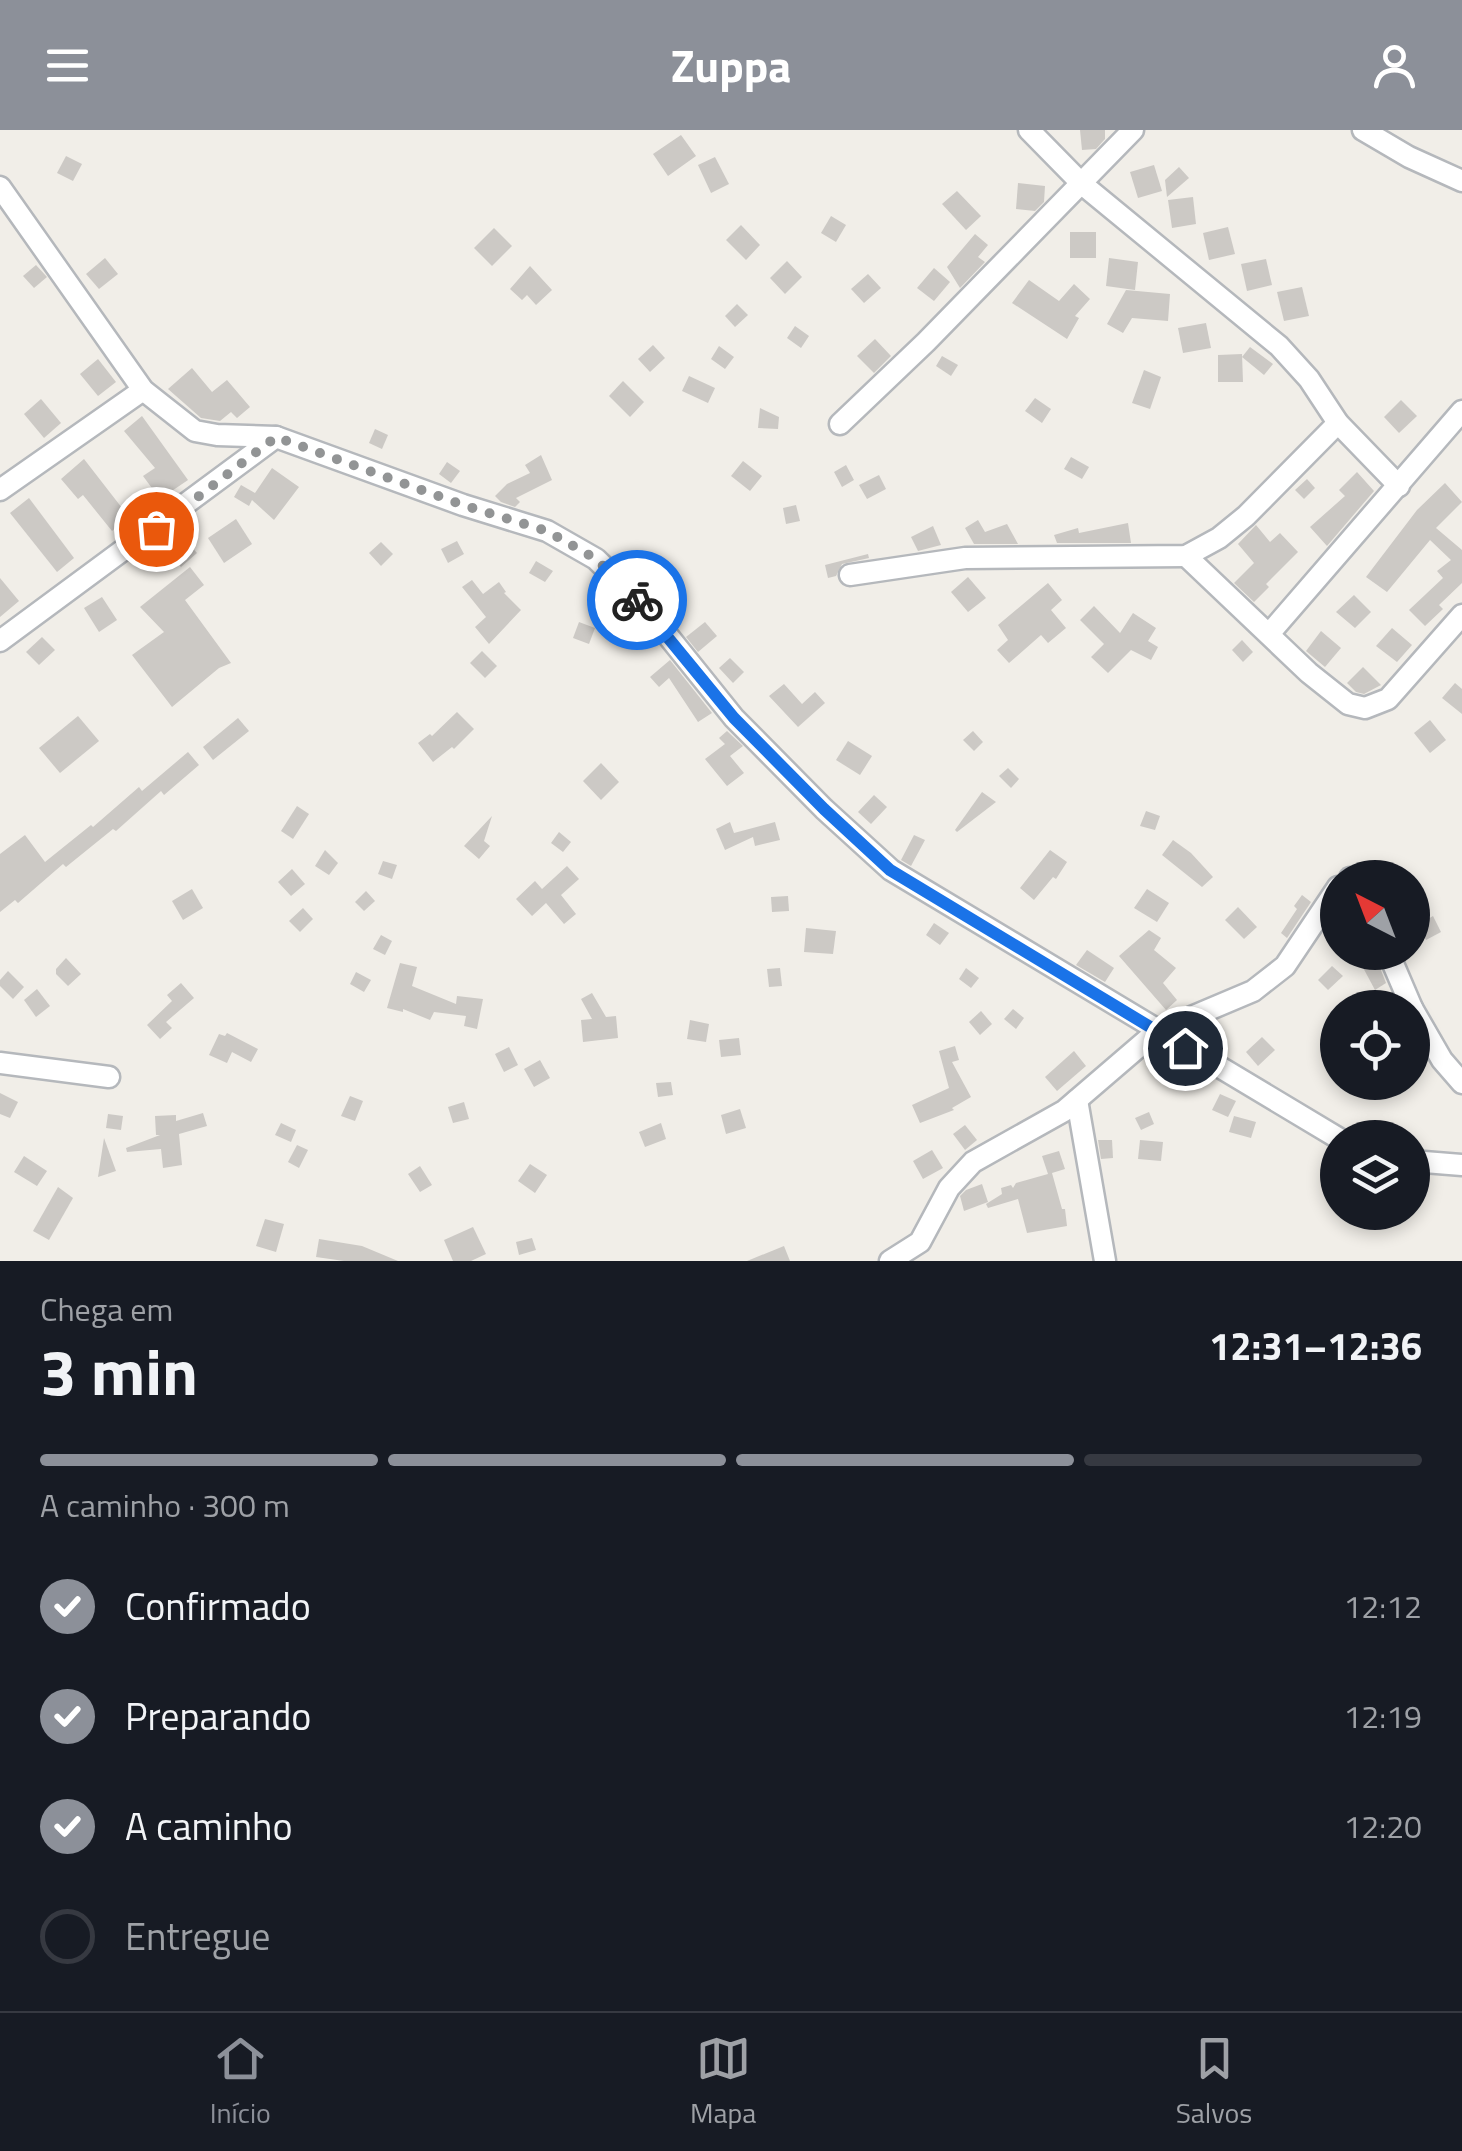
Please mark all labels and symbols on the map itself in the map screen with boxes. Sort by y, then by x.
pin [114,487,199,572]
courier [587,550,687,650]
north arrow [1320,860,1430,970]
pin [1143,1006,1228,1091]

